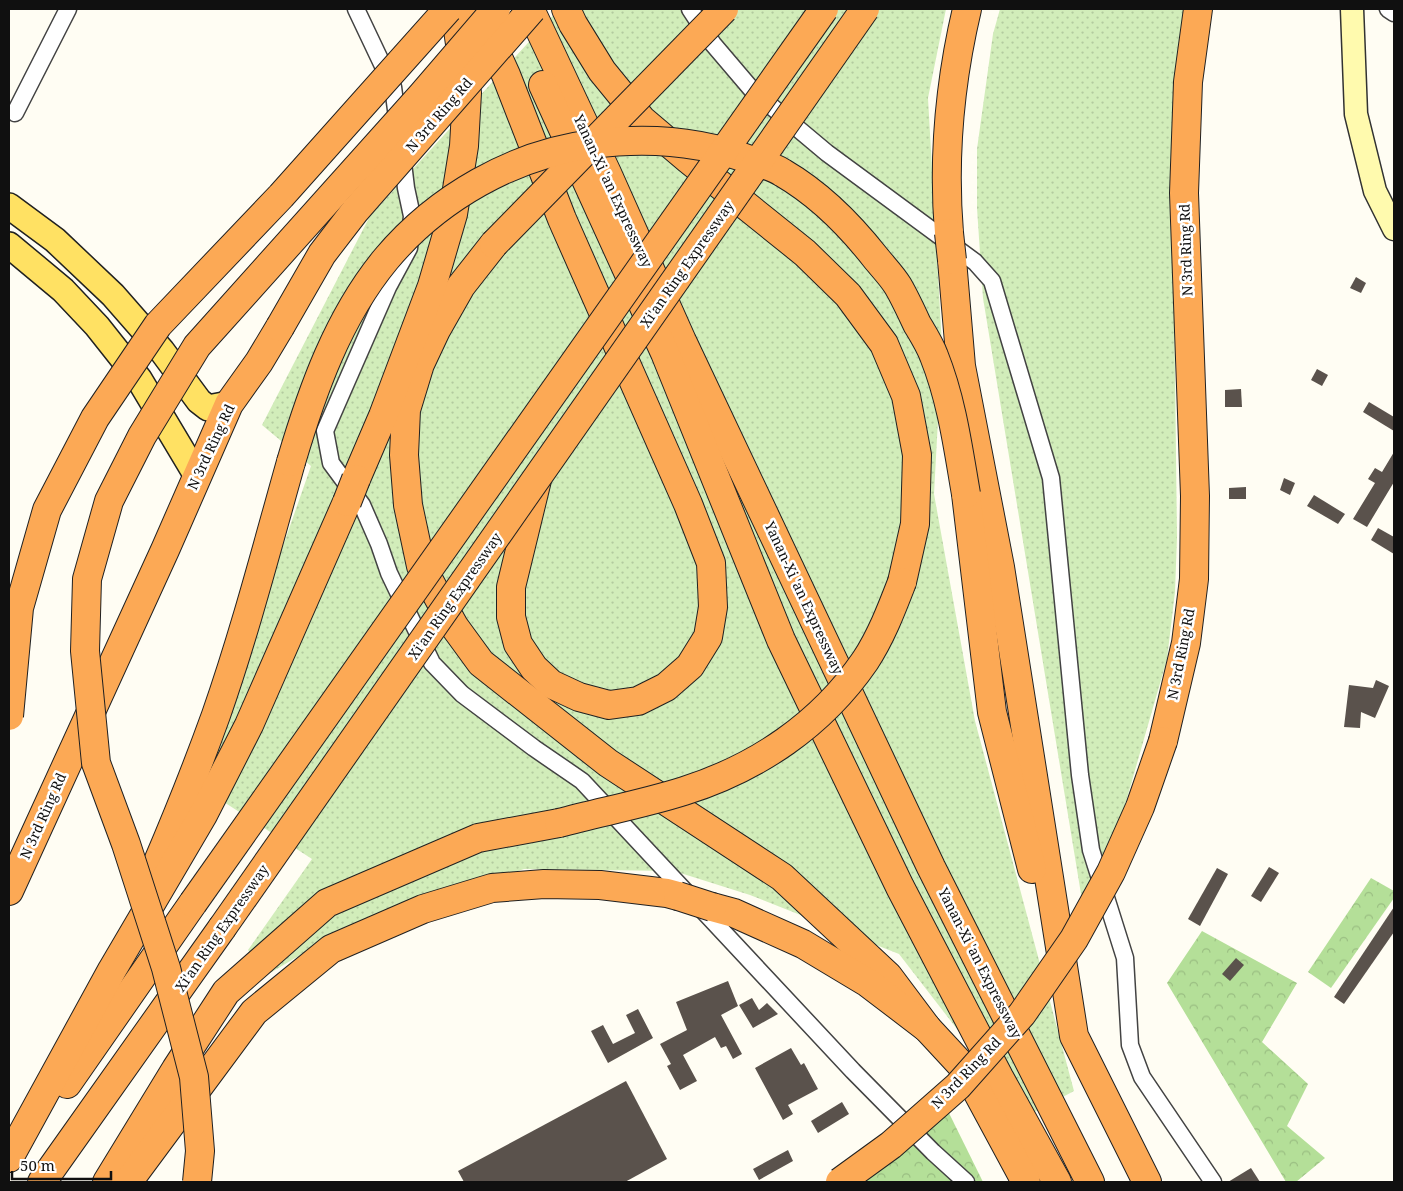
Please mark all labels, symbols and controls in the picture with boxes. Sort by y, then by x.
street label: N 3rd Ring Rd [401,73,476,156]
street label: Yanan-Xi 'an Expressway [569,110,657,270]
street label: Xi'an Ring Expressway [636,196,738,331]
street label: N 3rd Ring Rd [1174,203,1197,297]
street label: N 3rd Ring Rd [182,400,239,493]
street label: Yanan-Xi 'an Expressway [760,517,848,677]
street label: Xi'an Ring Expressway [404,528,506,663]
street label: N 3rd Ring Rd [1162,606,1199,701]
street label: N 3rd Ring Rd [15,769,70,862]
street label: Xi'an Ring Expressway [171,860,273,995]
street label: Yanan-Xi 'an Expressway [934,883,1027,1041]
street label: N 3rd Ring Rd [927,1032,1005,1113]
scale bar [12,1148,111,1180]
text: 50 m [20,1155,55,1175]

